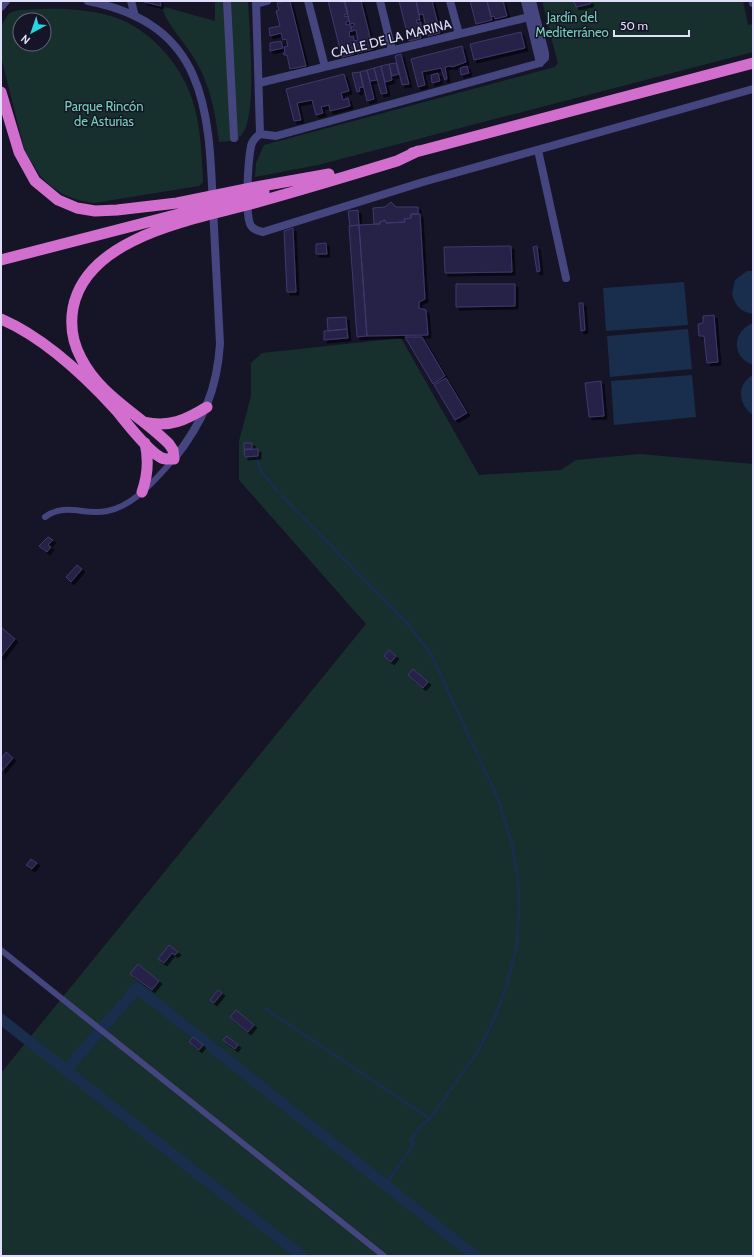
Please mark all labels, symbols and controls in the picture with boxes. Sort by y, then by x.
park label: Jardín del Mediterráneo [535,9,609,40]
north arrow [12,12,52,52]
scale bar [614,12,689,38]
street label: CALLE DE LA MARINA [329,15,453,61]
text: 50 m [620,18,648,33]
text: N [18,32,33,48]
park label: Parque Rincón de Asturias [64,98,144,129]

